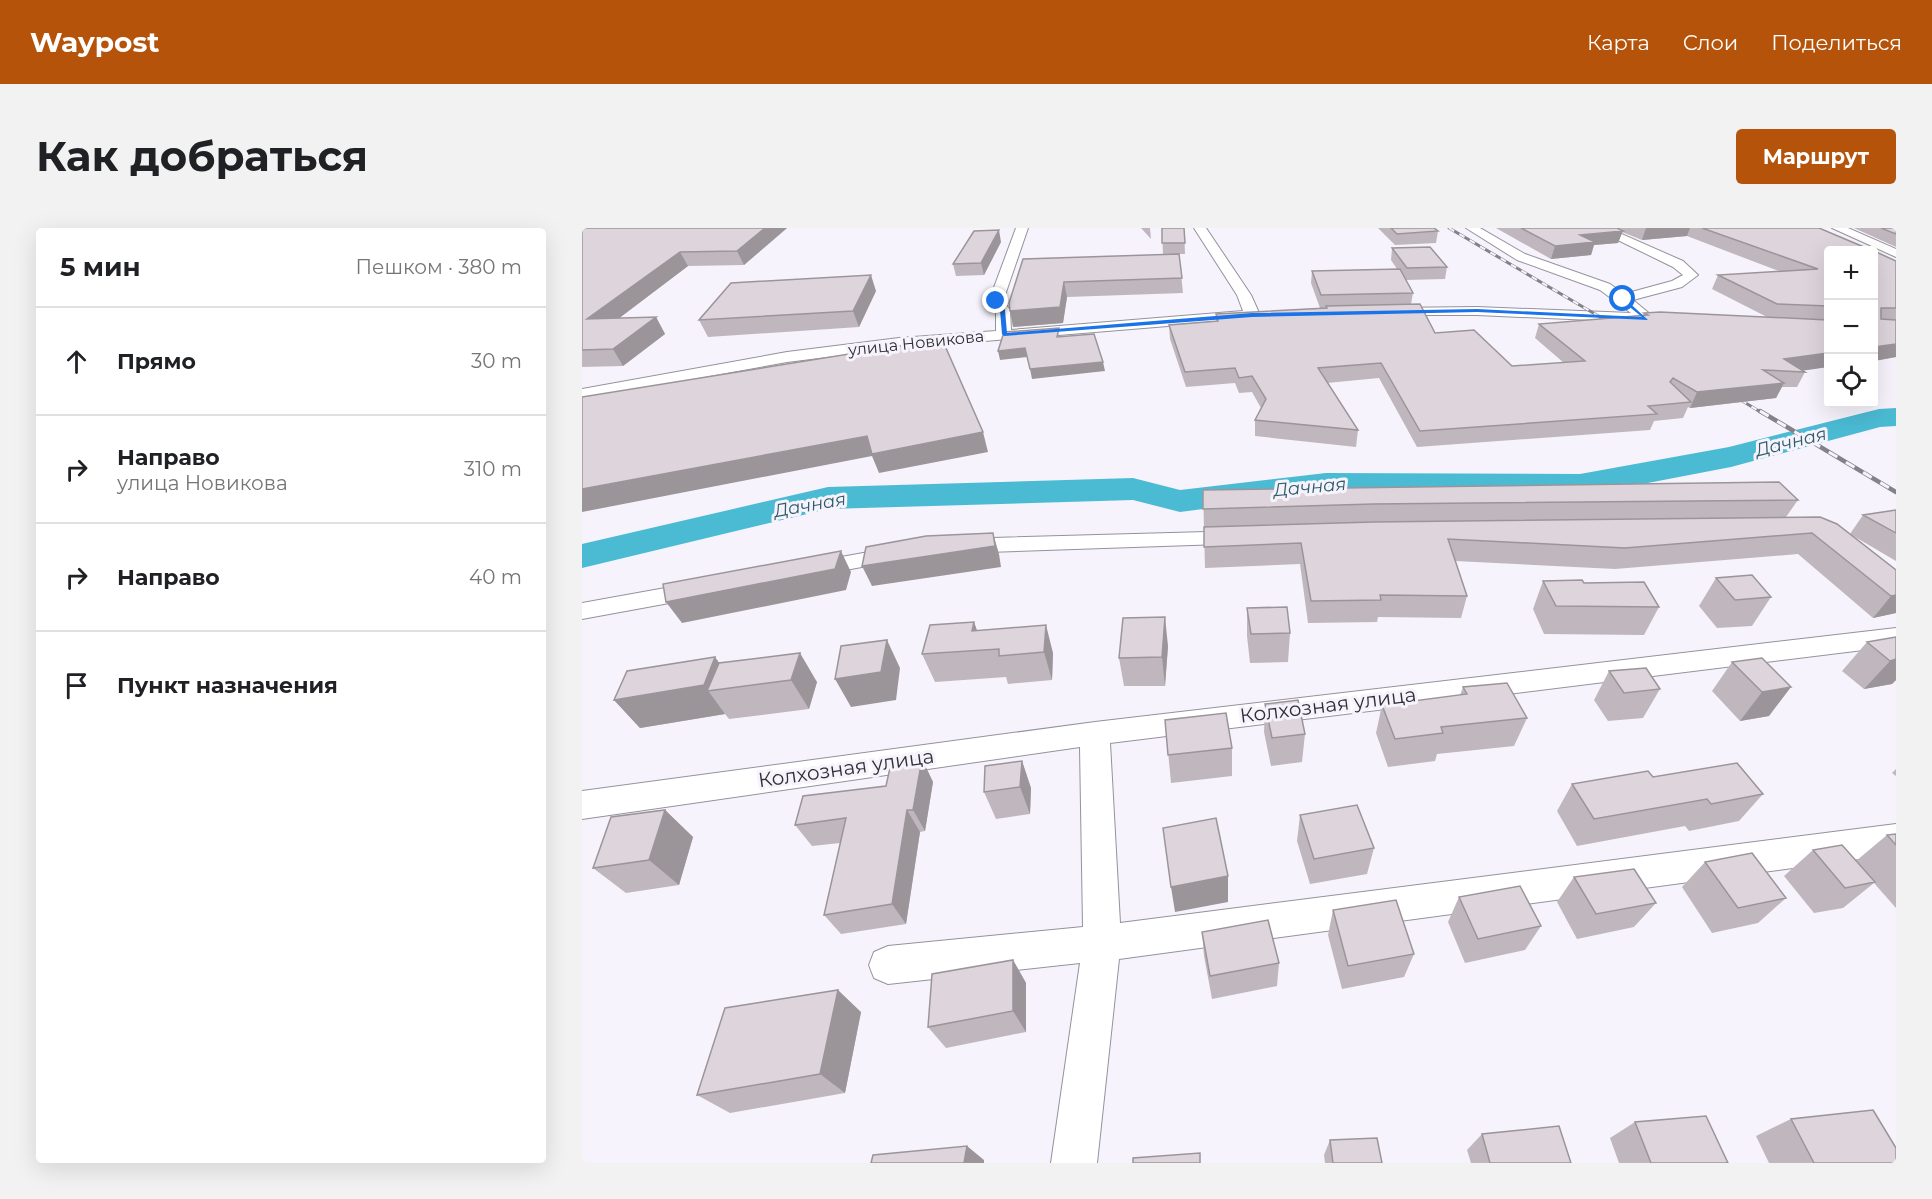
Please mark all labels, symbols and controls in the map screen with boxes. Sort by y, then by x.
text: Waypost [30,25,160,59]
text: Карта [1587,30,1650,55]
text: Слои [1683,30,1738,55]
text: Поделиться [1771,30,1902,55]
button: Маршрут [1736,129,1896,184]
text: Как добраться [36,130,368,182]
map controls [1824,246,1878,408]
button: + [1824,246,1878,300]
text: 5 мин [60,251,141,283]
text: Пешком · 380 m [356,255,522,279]
route start [1609,285,1635,311]
route end [982,287,1008,313]
button: − [1824,300,1878,354]
street label: улица Новикова [846,326,985,360]
icon: ahead [60,345,93,378]
text: Прямо [117,348,196,375]
text: 30 m [471,349,522,373]
button: locate [1824,354,1878,408]
water label: Дачная [1751,423,1829,462]
text: Направо [117,444,220,471]
icon: right [60,453,93,486]
text: 310 m [464,457,522,481]
text: улица Новикова [117,471,288,495]
water label: Дачная [1271,473,1347,501]
water label: Дачная [770,488,848,522]
icon: right [60,561,93,594]
text: Направо [117,564,220,591]
text: 40 m [469,565,522,589]
icon: arrive [60,669,93,702]
text: Пункт назначения [117,672,338,699]
street label: Колхозная улица [1239,682,1417,728]
street label: Колхозная улица [757,744,935,792]

